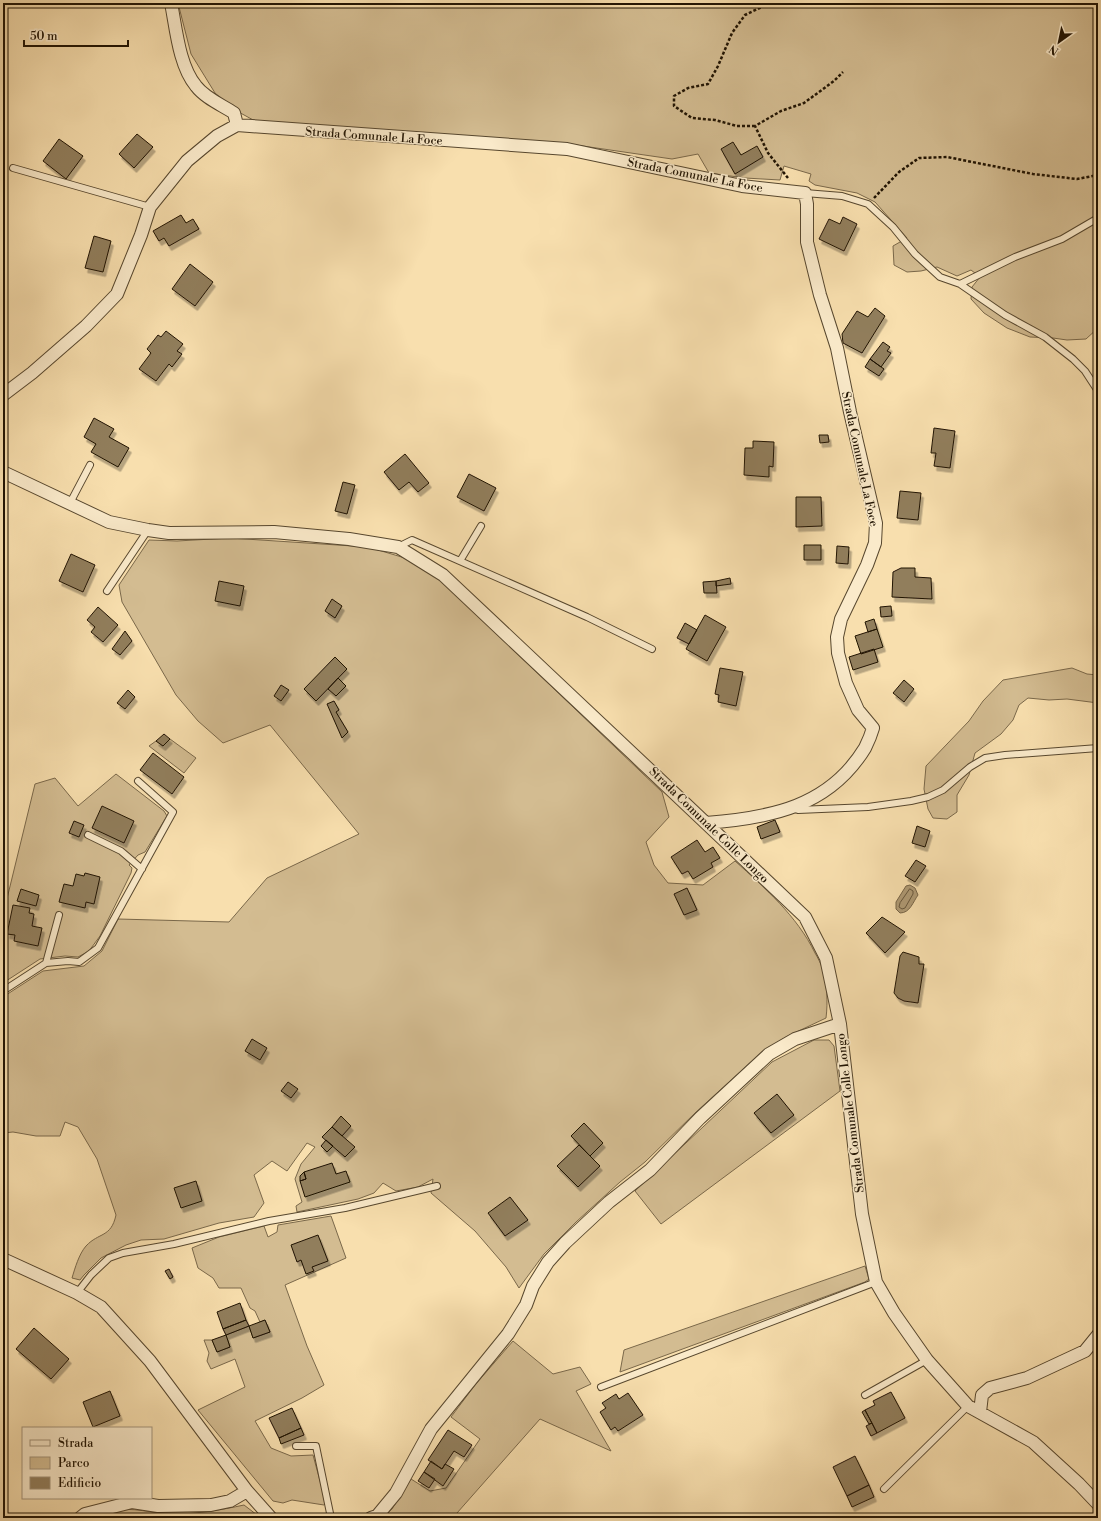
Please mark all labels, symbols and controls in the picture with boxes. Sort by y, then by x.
scale bar [24,22,128,48]
north arrow [1039,22,1079,62]
text: 50 m [30,29,58,44]
text: N [1046,41,1062,58]
street label: Strada Comunale La Foce [305,124,443,149]
street label: Strada Comunale La Foce [626,155,764,196]
street label: Strada Comunale La Foce [838,390,881,528]
street label: Strada Comunale Colle Longo [646,764,772,887]
street label: Strada Comunale Colle Longo [833,1032,868,1194]
legend [22,1427,152,1499]
text: Strada [58,1436,94,1451]
text: Parco [58,1456,90,1471]
text: Edificio [58,1476,101,1491]

